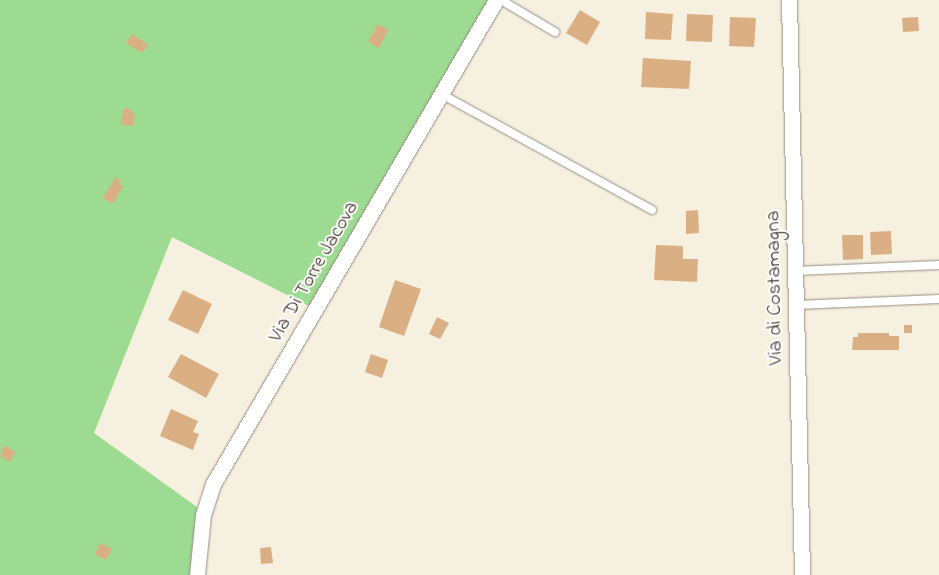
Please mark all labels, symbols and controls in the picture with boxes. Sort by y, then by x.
street label: Via Di Torre Jacova [264,197,364,347]
street label: Via di Costamagna [762,210,788,366]

